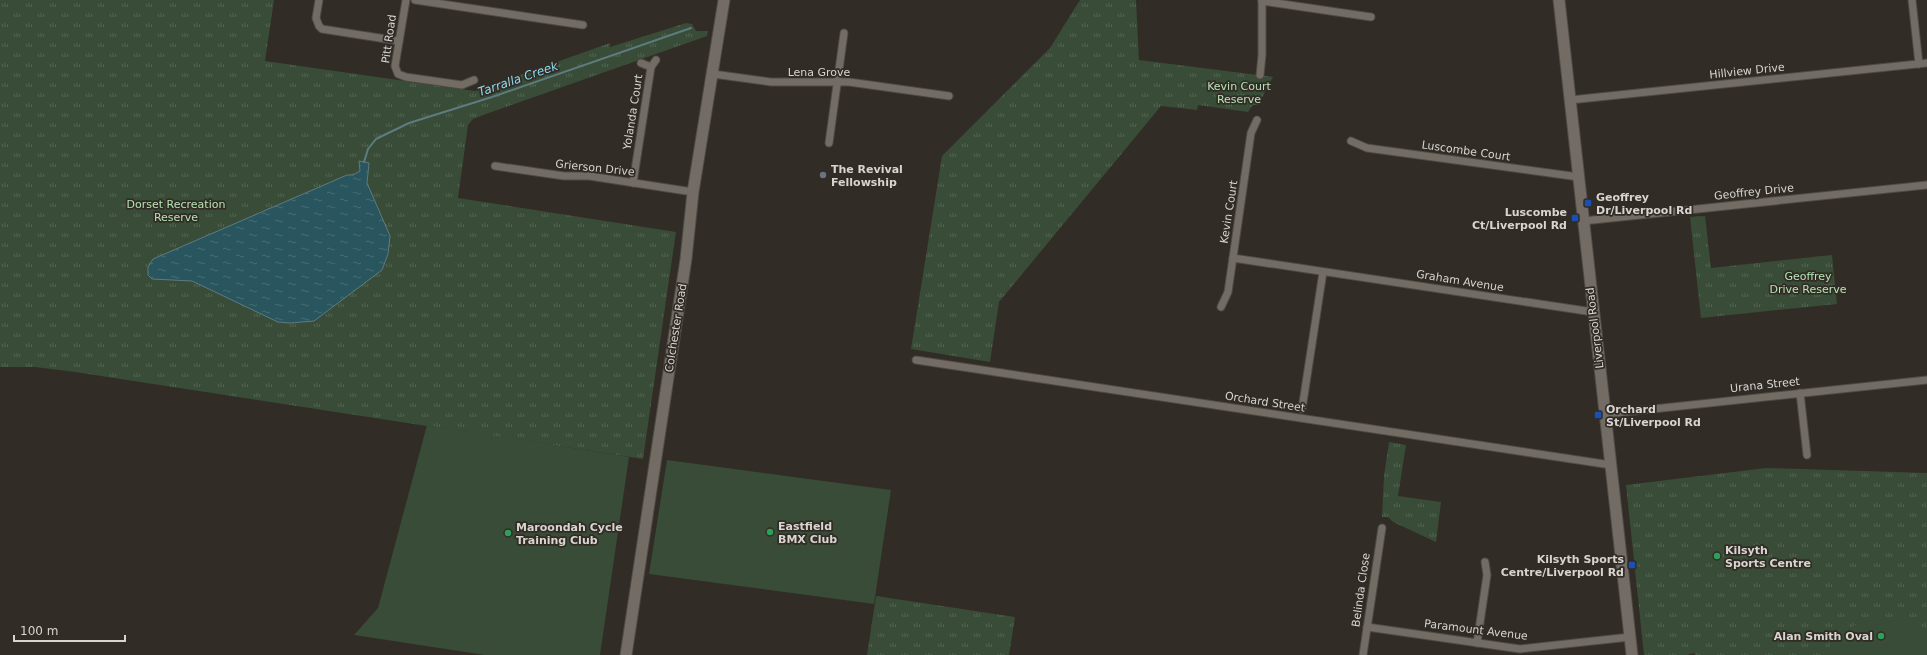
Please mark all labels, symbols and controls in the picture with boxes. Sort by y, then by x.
street label: Pitt Road [379,14,399,64]
water label: Tarralla Creek [476,58,561,99]
street label: Hillview Drive [1709,61,1785,81]
street label: Lena Grove [788,66,851,79]
street label: Yolanda Court [620,73,645,152]
park label: Kevin Court Reserve [1207,80,1272,106]
street label: Luscombe Court [1421,138,1512,164]
street label: Grierson Drive [555,157,636,179]
place label: The Revival Fellowship [831,163,903,189]
marker: The Revival Fellowship [818,170,828,180]
street label: Kevin Court [1218,179,1241,244]
street label: Geoffrey Drive [1714,181,1795,203]
place label: Geoffrey Dr/Liverpool Rd [1596,191,1692,217]
park label: Dorset Recreation Reserve [127,198,225,224]
marker: Geoffrey Dr/Liverpool Rd [1583,198,1593,208]
place label: Luscombe Ct/Liverpool Rd [1472,206,1567,232]
marker: Luscombe Ct/Liverpool Rd [1570,213,1580,223]
street label: Graham Avenue [1415,268,1505,294]
park label: Geoffrey Drive Reserve [1769,270,1847,296]
street label: Colchester Road [663,283,689,373]
street label: Liverpool Road [1584,287,1606,369]
street label: Urana Street [1730,375,1801,395]
street label: Orchard Street [1224,389,1307,415]
place label: Orchard St/Liverpool Rd [1606,403,1701,429]
marker: Orchard St/Liverpool Rd [1593,410,1603,420]
place label: Eastfield BMX Club [778,520,837,546]
place label: Maroondah Cycle Training Club [516,521,623,547]
marker: Eastfield BMX Club [765,527,775,537]
marker: Maroondah Cycle Training Club [503,528,513,538]
place label: Kilsyth Sports Centre [1725,544,1811,570]
marker: Kilsyth Sports Centre [1712,551,1722,561]
street label: Belinda Close [1349,552,1373,628]
place label: Kilsyth Sports Centre/Liverpool Rd [1501,553,1624,579]
marker: Kilsyth Sports Centre/Liverpool Rd [1627,560,1637,570]
scale bar [14,617,125,643]
street label: Paramount Avenue [1423,617,1529,643]
text: 100 m [20,624,58,638]
place label: Alan Smith Oval [1774,630,1873,643]
marker: Alan Smith Oval [1876,631,1886,641]

